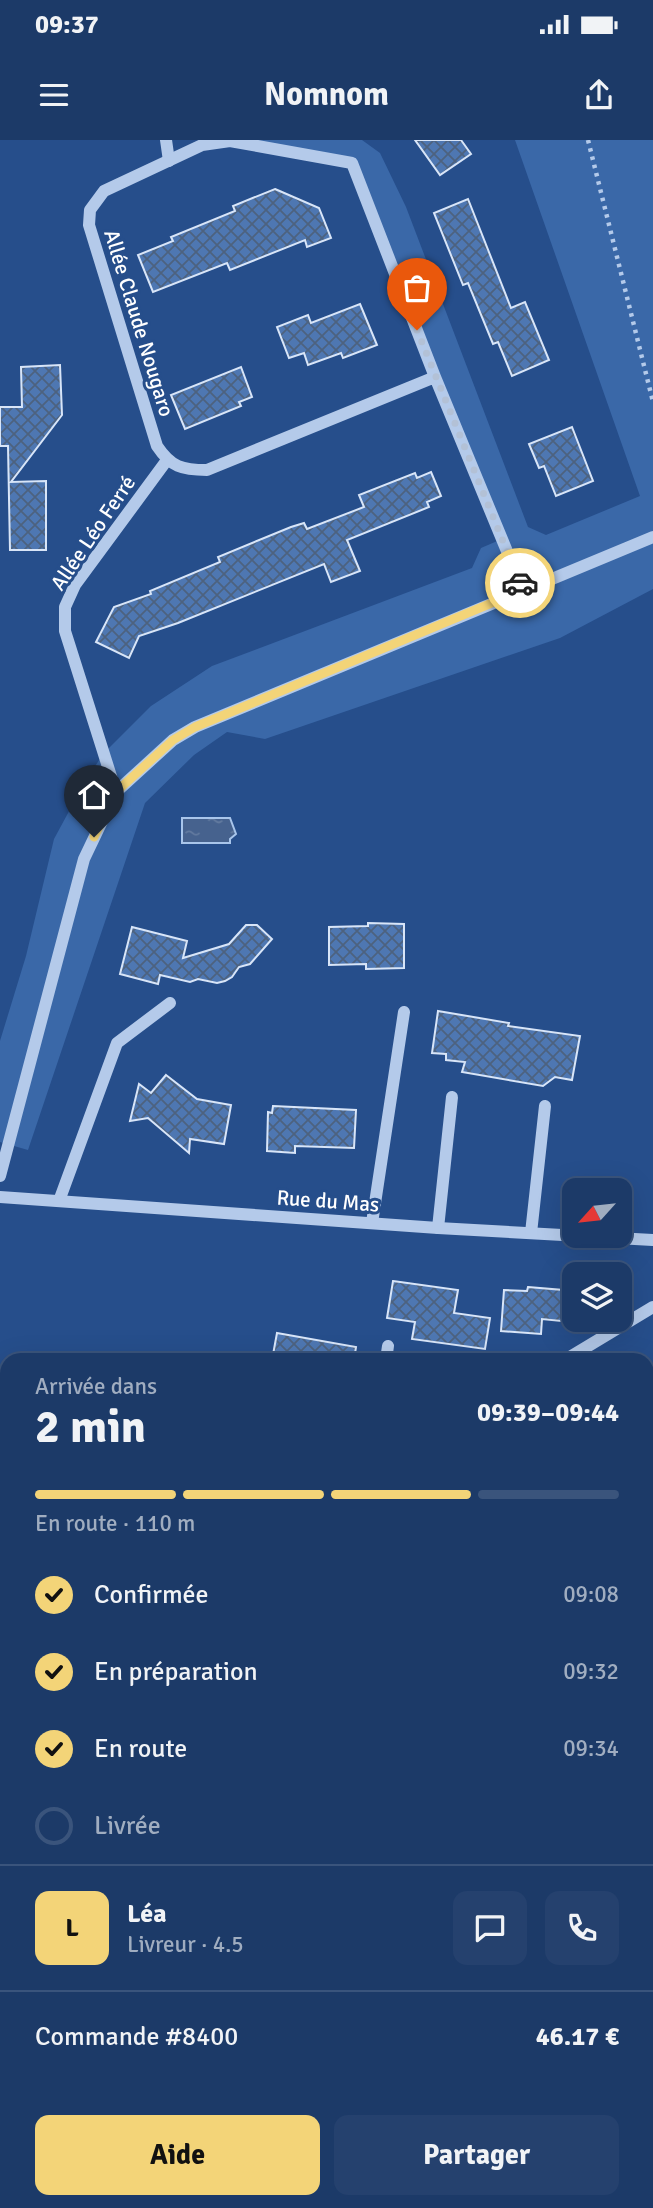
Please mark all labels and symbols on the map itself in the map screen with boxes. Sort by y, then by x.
street label: Allée Claude Nougaro [98,226,180,420]
pin [387,258,447,330]
street label: Allée Léo Ferré [45,471,141,595]
courier [485,548,555,618]
pin [64,765,124,837]
north arrow [562,1178,632,1248]
street label: Rue du Mas [276,1184,380,1218]

